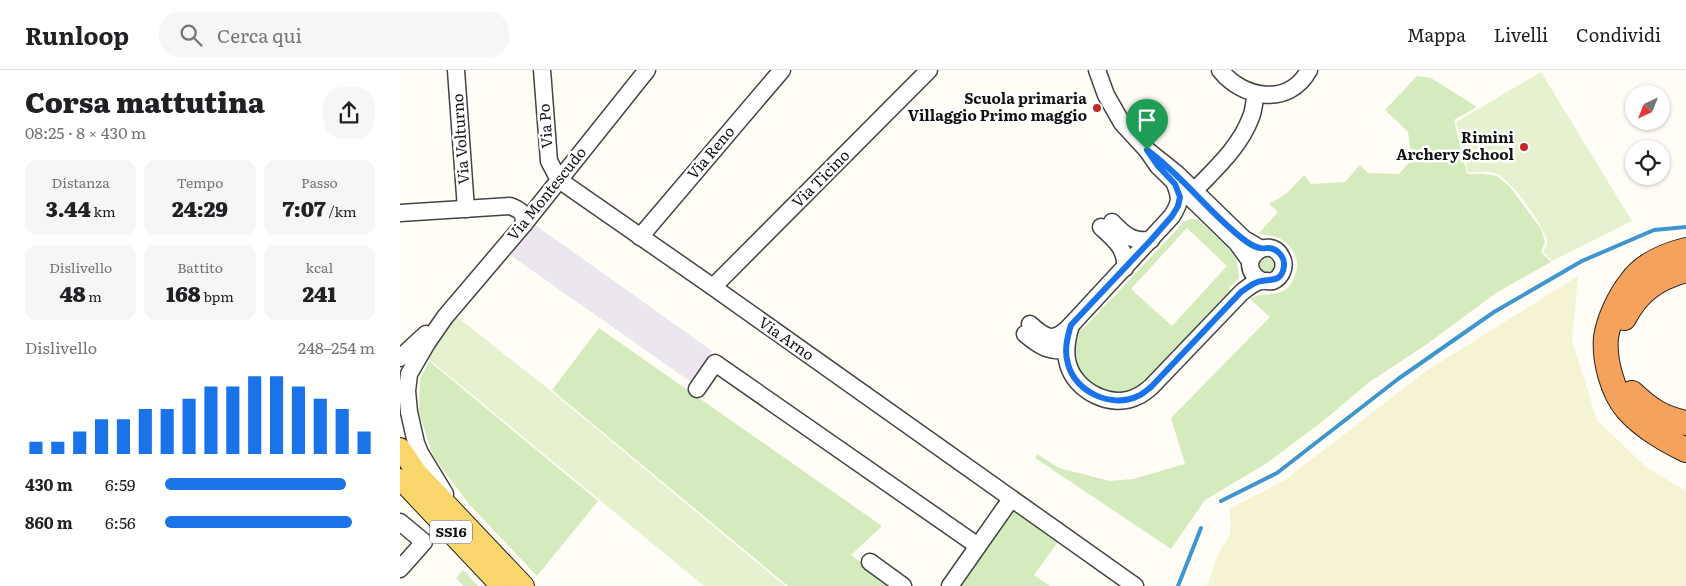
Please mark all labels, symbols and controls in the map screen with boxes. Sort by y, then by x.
search box [159,12,509,57]
text: Runloop [25,17,129,52]
icon: search [177,21,205,49]
text: Cerca qui [217,21,302,49]
text: Mappa [1407,21,1466,48]
text: Livelli [1494,21,1548,48]
text: Condividi [1576,21,1661,48]
text: Corsa mattutina [25,80,265,122]
north arrow [1625,85,1670,130]
map controls [1625,85,1670,185]
place label: Scuola primaria Villaggio Primo maggio [908,86,1087,126]
button: share [323,87,375,139]
street label: Via Volturno [445,93,474,185]
pin [1126,99,1168,150]
marker: Scuola primaria Villaggio Primo maggio [1091,102,1103,114]
street label: Via Po [531,103,558,149]
icon: arrive [1133,106,1161,134]
text: 08:25 · 8 × 430 m [25,120,146,144]
street label: Via Reno [681,120,739,184]
place label: Rimini Archery School [1396,125,1515,165]
button: locate [1625,140,1670,185]
street label: Via Montescudo [501,141,591,245]
marker: Rimini Archery School [1518,141,1530,153]
street label: Via Ticino [786,144,854,212]
text: Distanza [52,172,110,192]
text: Tempo [177,172,223,192]
text: Passo [301,172,338,192]
text: 3.44 [46,192,91,223]
text: 24:29 [172,192,228,223]
text: 7:07 [282,192,326,223]
text: km [91,201,116,221]
text: /km [326,201,356,221]
text: Dislivello [49,257,112,277]
text: Battito [177,257,223,277]
text: kcal [306,257,333,277]
text: 48 [59,277,86,308]
text: 168 [166,277,201,308]
text: 241 [302,277,336,308]
text: m [86,286,102,306]
text: bpm [201,286,234,306]
street label: Via Arno [754,310,820,365]
text: Dislivello [25,335,97,359]
text: 248–254 m [298,335,375,359]
text: 430 m [25,472,73,496]
text: 6:59 [105,472,135,496]
text: 860 m [25,510,73,534]
text: 6:56 [105,510,136,534]
road number: SS16 [430,521,472,544]

